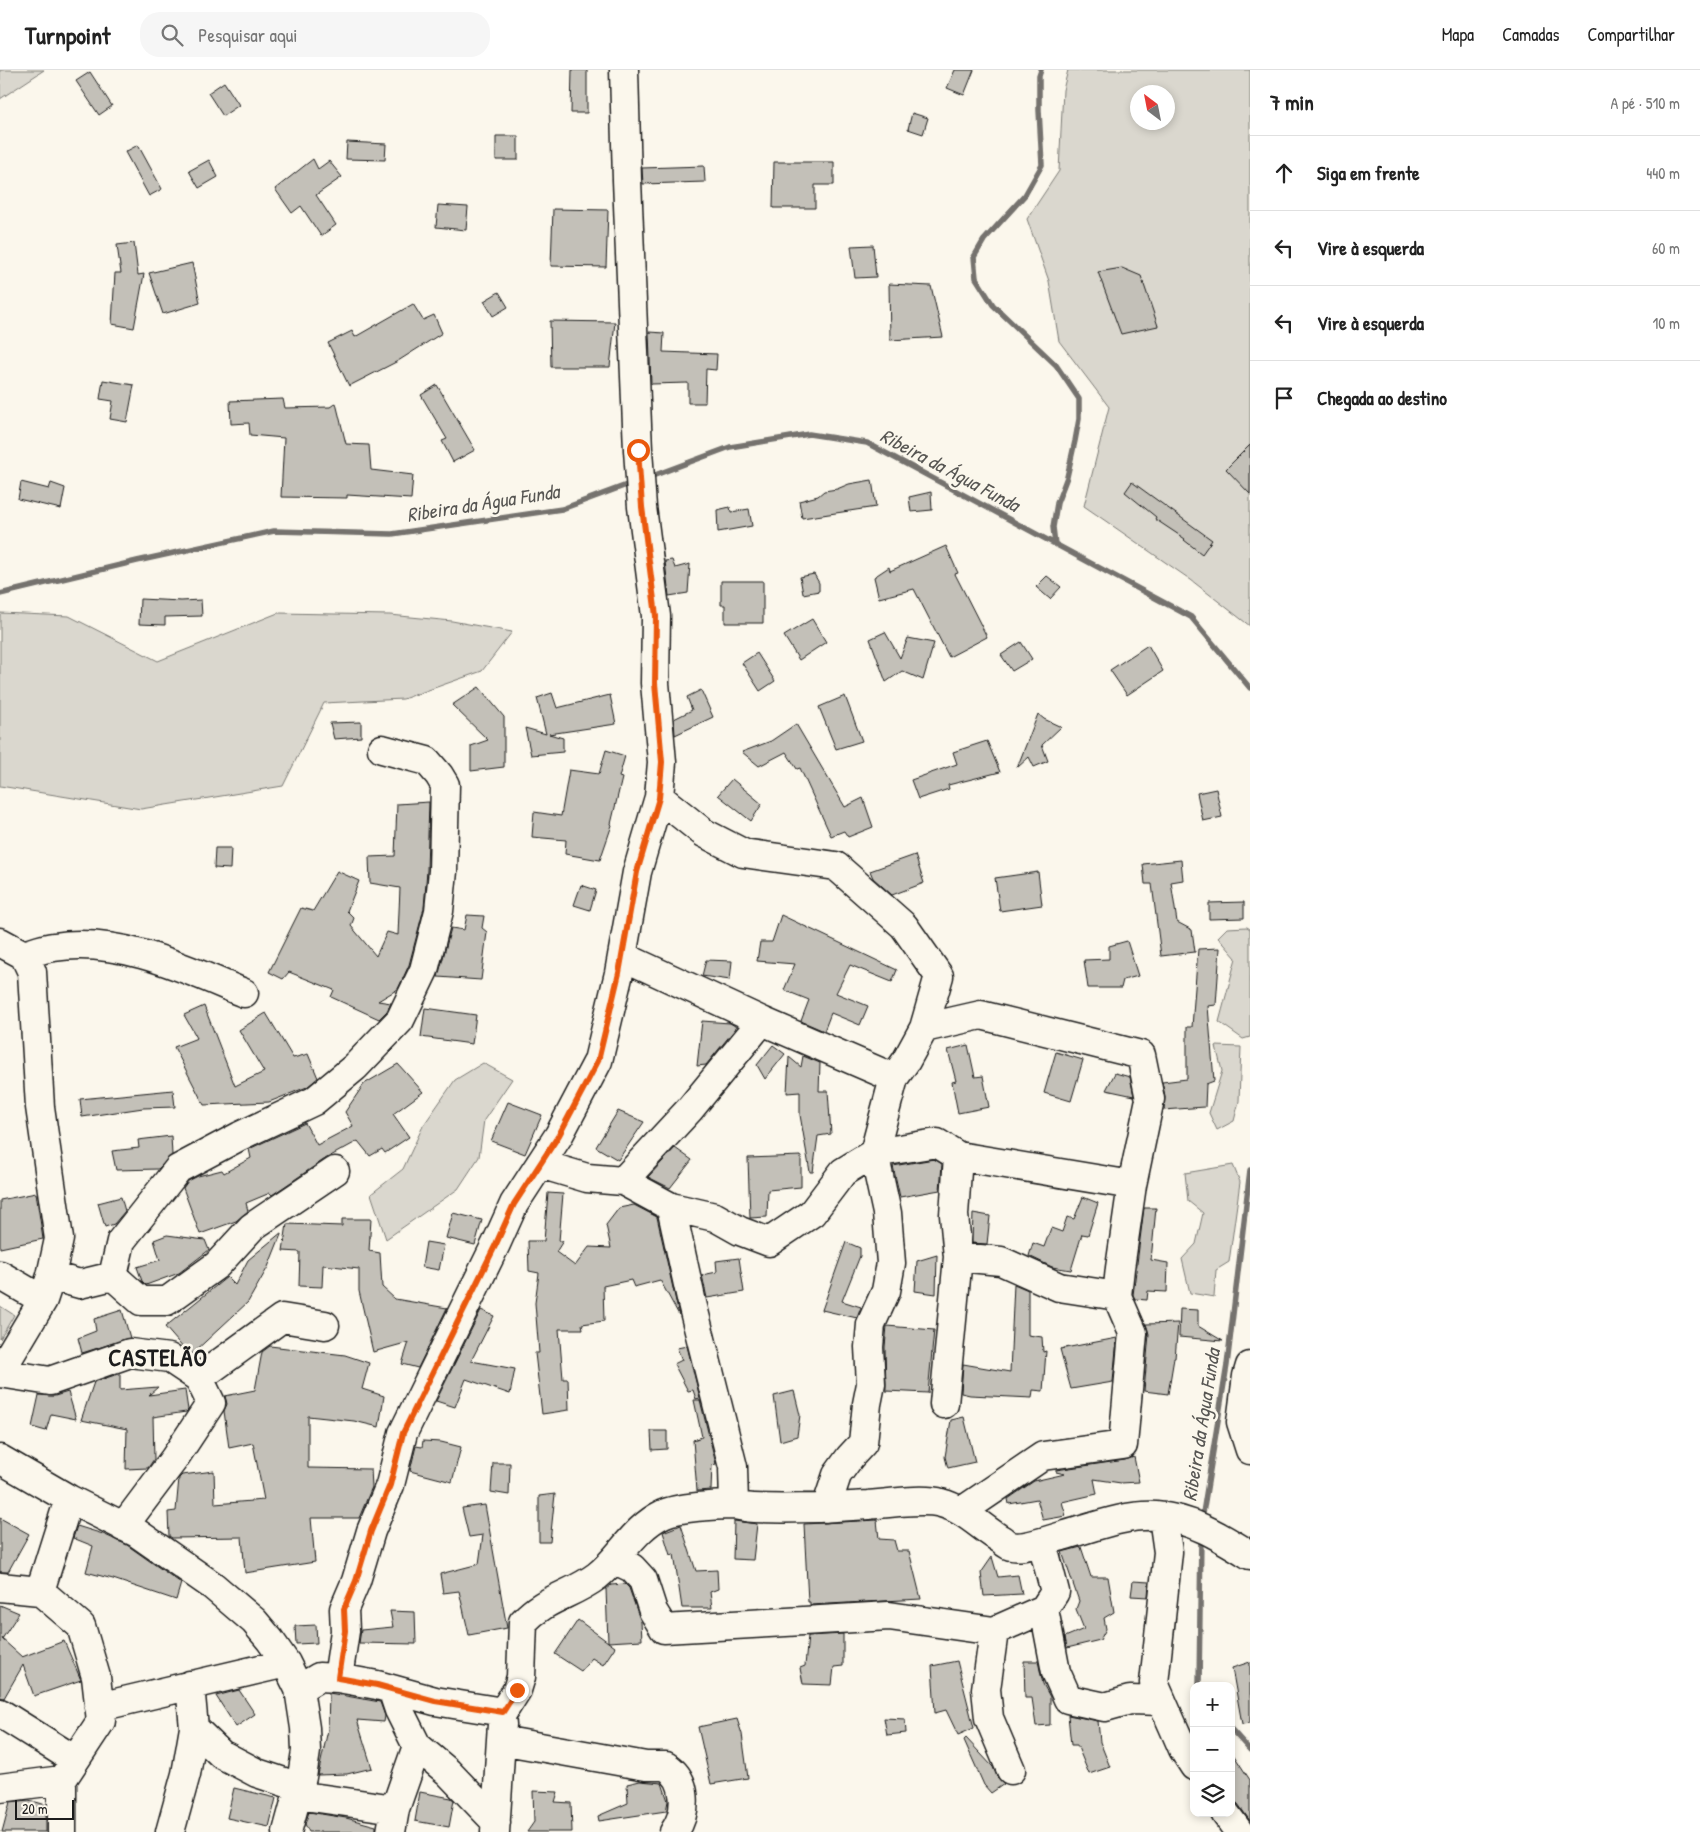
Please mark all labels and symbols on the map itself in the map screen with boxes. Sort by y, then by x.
north arrow [1130,85,1175,130]
water label: Ribeira da Água Funda [875,422,1026,519]
route start [627,439,650,462]
water label: Ribeira da Água Funda [405,477,563,529]
district label: CASTELÃO [108,1341,208,1373]
water label: Ribeira da Água Funda [1175,1345,1227,1503]
route end [506,1679,529,1702]
scale bar [15,1797,74,1820]

